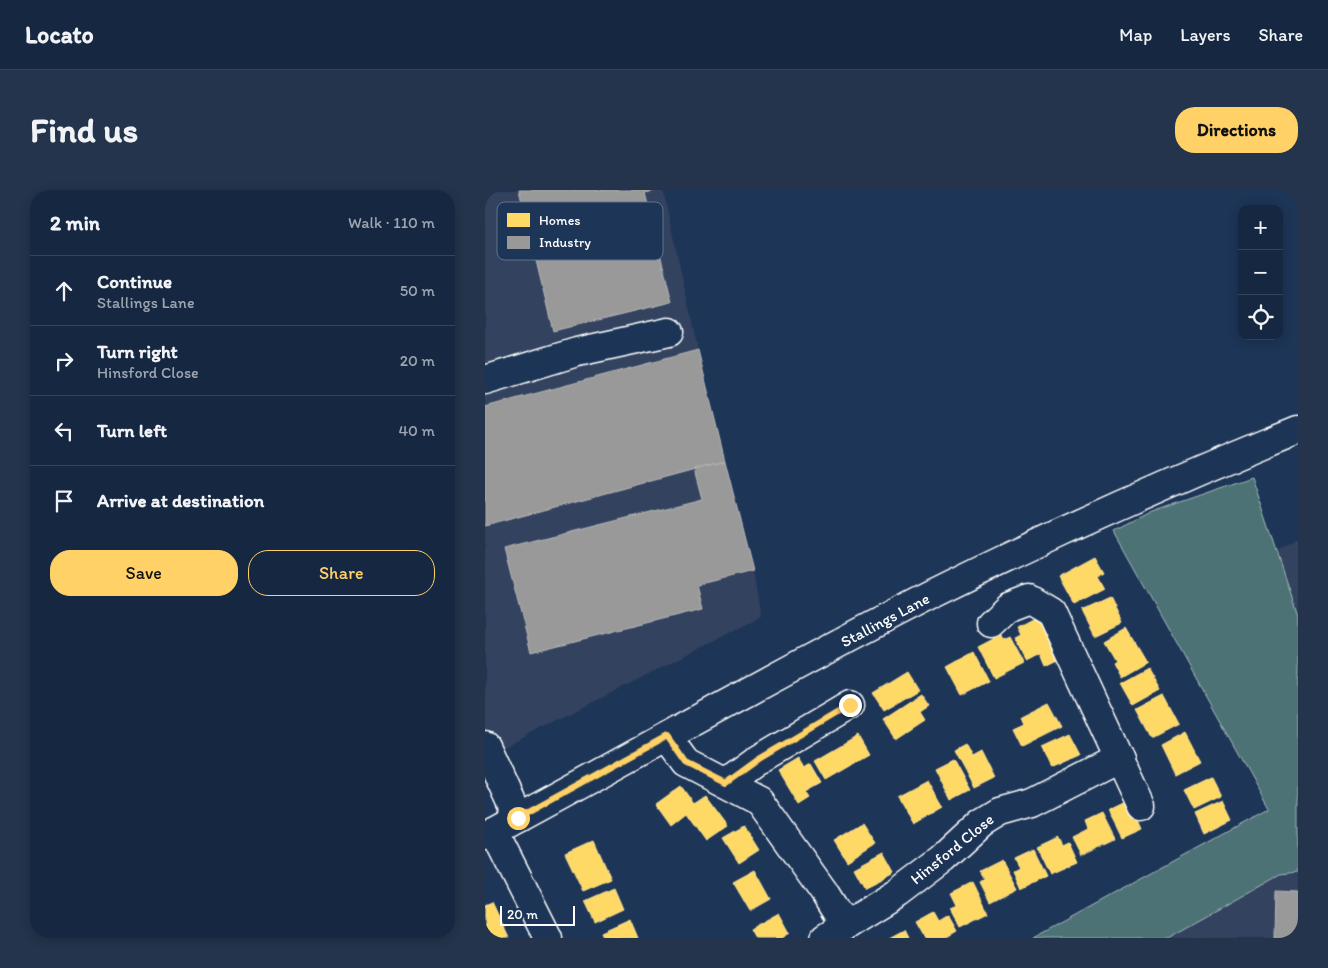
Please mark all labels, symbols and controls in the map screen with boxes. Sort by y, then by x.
text: Locato [25,20,94,49]
text: Map [1119,24,1152,46]
text: Layers [1180,24,1230,46]
text: Share [1258,24,1303,46]
button: Directions [1175,107,1298,153]
text: Find us [30,109,138,151]
legend [497,202,663,260]
map controls [1238,205,1283,340]
button: + [1238,205,1283,250]
text: 2 min [50,210,100,235]
text: Homes [539,212,581,229]
text: Walk · 110 m [348,213,435,232]
text: Industry [539,234,591,251]
button: − [1238,250,1283,295]
text: Continue [97,270,172,293]
icon: ahead [50,277,78,305]
text: 50 m [400,281,435,300]
text: Stallings Lane [97,293,195,312]
button: locate [1238,295,1283,340]
text: Turn right [97,340,178,363]
icon: right [50,347,78,375]
text: 20 m [400,351,435,370]
text: Hinsford Close [97,363,199,382]
icon: left [50,417,78,445]
text: Turn left [97,419,167,442]
text: 40 m [398,421,435,440]
icon: arrive [50,487,78,515]
text: Arrive at destination [97,489,264,512]
button: Save [50,550,238,596]
button: Share [248,550,435,596]
street label: Stallings Lane [837,589,933,651]
route end [839,694,862,717]
route start [507,807,530,830]
street label: Hinsford Close [906,810,998,888]
scale bar [500,903,575,926]
text: 20 m [507,906,538,923]

